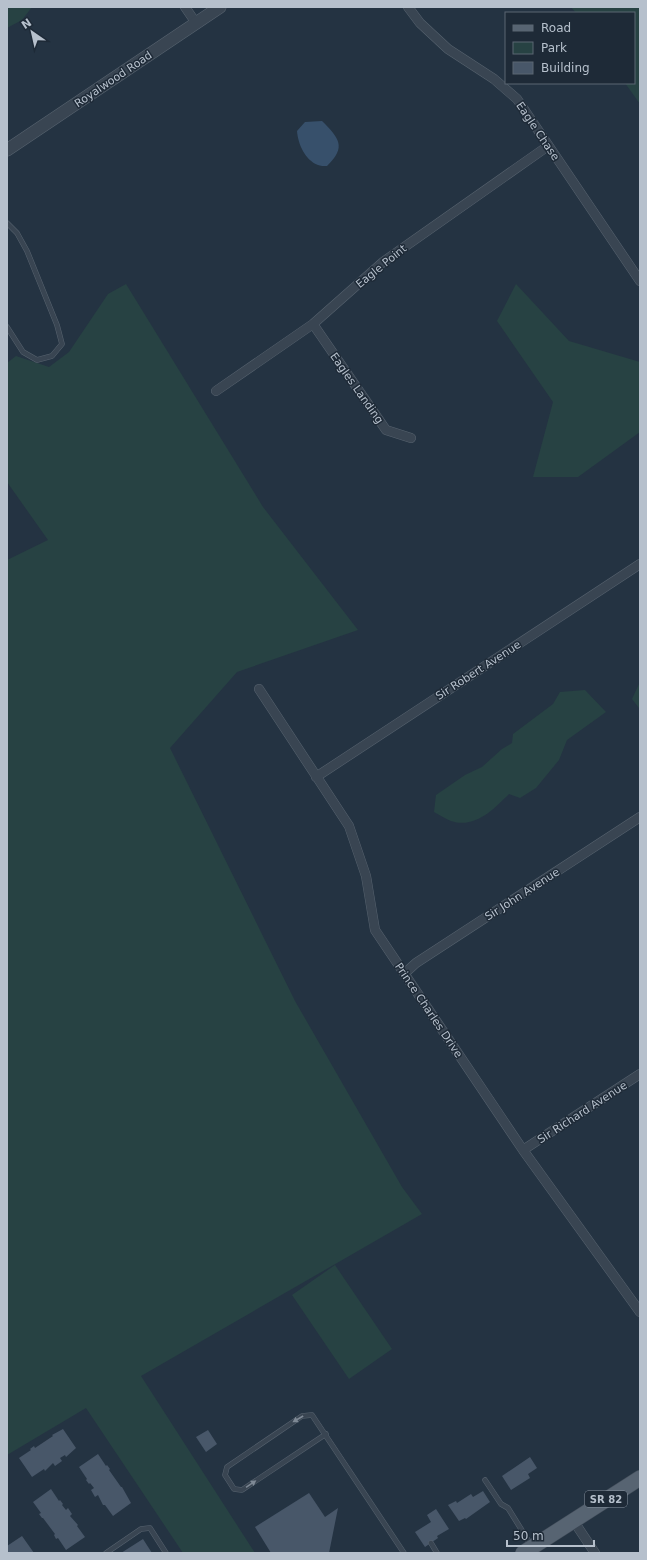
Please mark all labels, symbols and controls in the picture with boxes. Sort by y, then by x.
north arrow [12,12,52,52]
legend [505,12,635,84]
text: N [19,16,34,32]
text: Road [541,21,571,35]
text: Park [541,41,567,55]
street label: Royalwood Road [72,49,155,110]
text: Building [541,61,590,75]
street label: Eagle Chase [513,100,562,163]
street label: Eagle Point [353,242,410,291]
street label: Eagles Landing [327,350,386,426]
street label: Sir Robert Avenue [433,638,523,703]
street label: Sir John Avenue [483,865,562,923]
street label: Prince Charles Drive [392,960,465,1060]
street label: Sir Richard Avenue [535,1078,630,1146]
one-way arrow [292,1416,304,1422]
one-way arrow [245,1481,257,1488]
road number: SR 82 [585,1491,627,1507]
scale bar [507,1522,594,1548]
text: 50 m [513,1529,544,1543]

